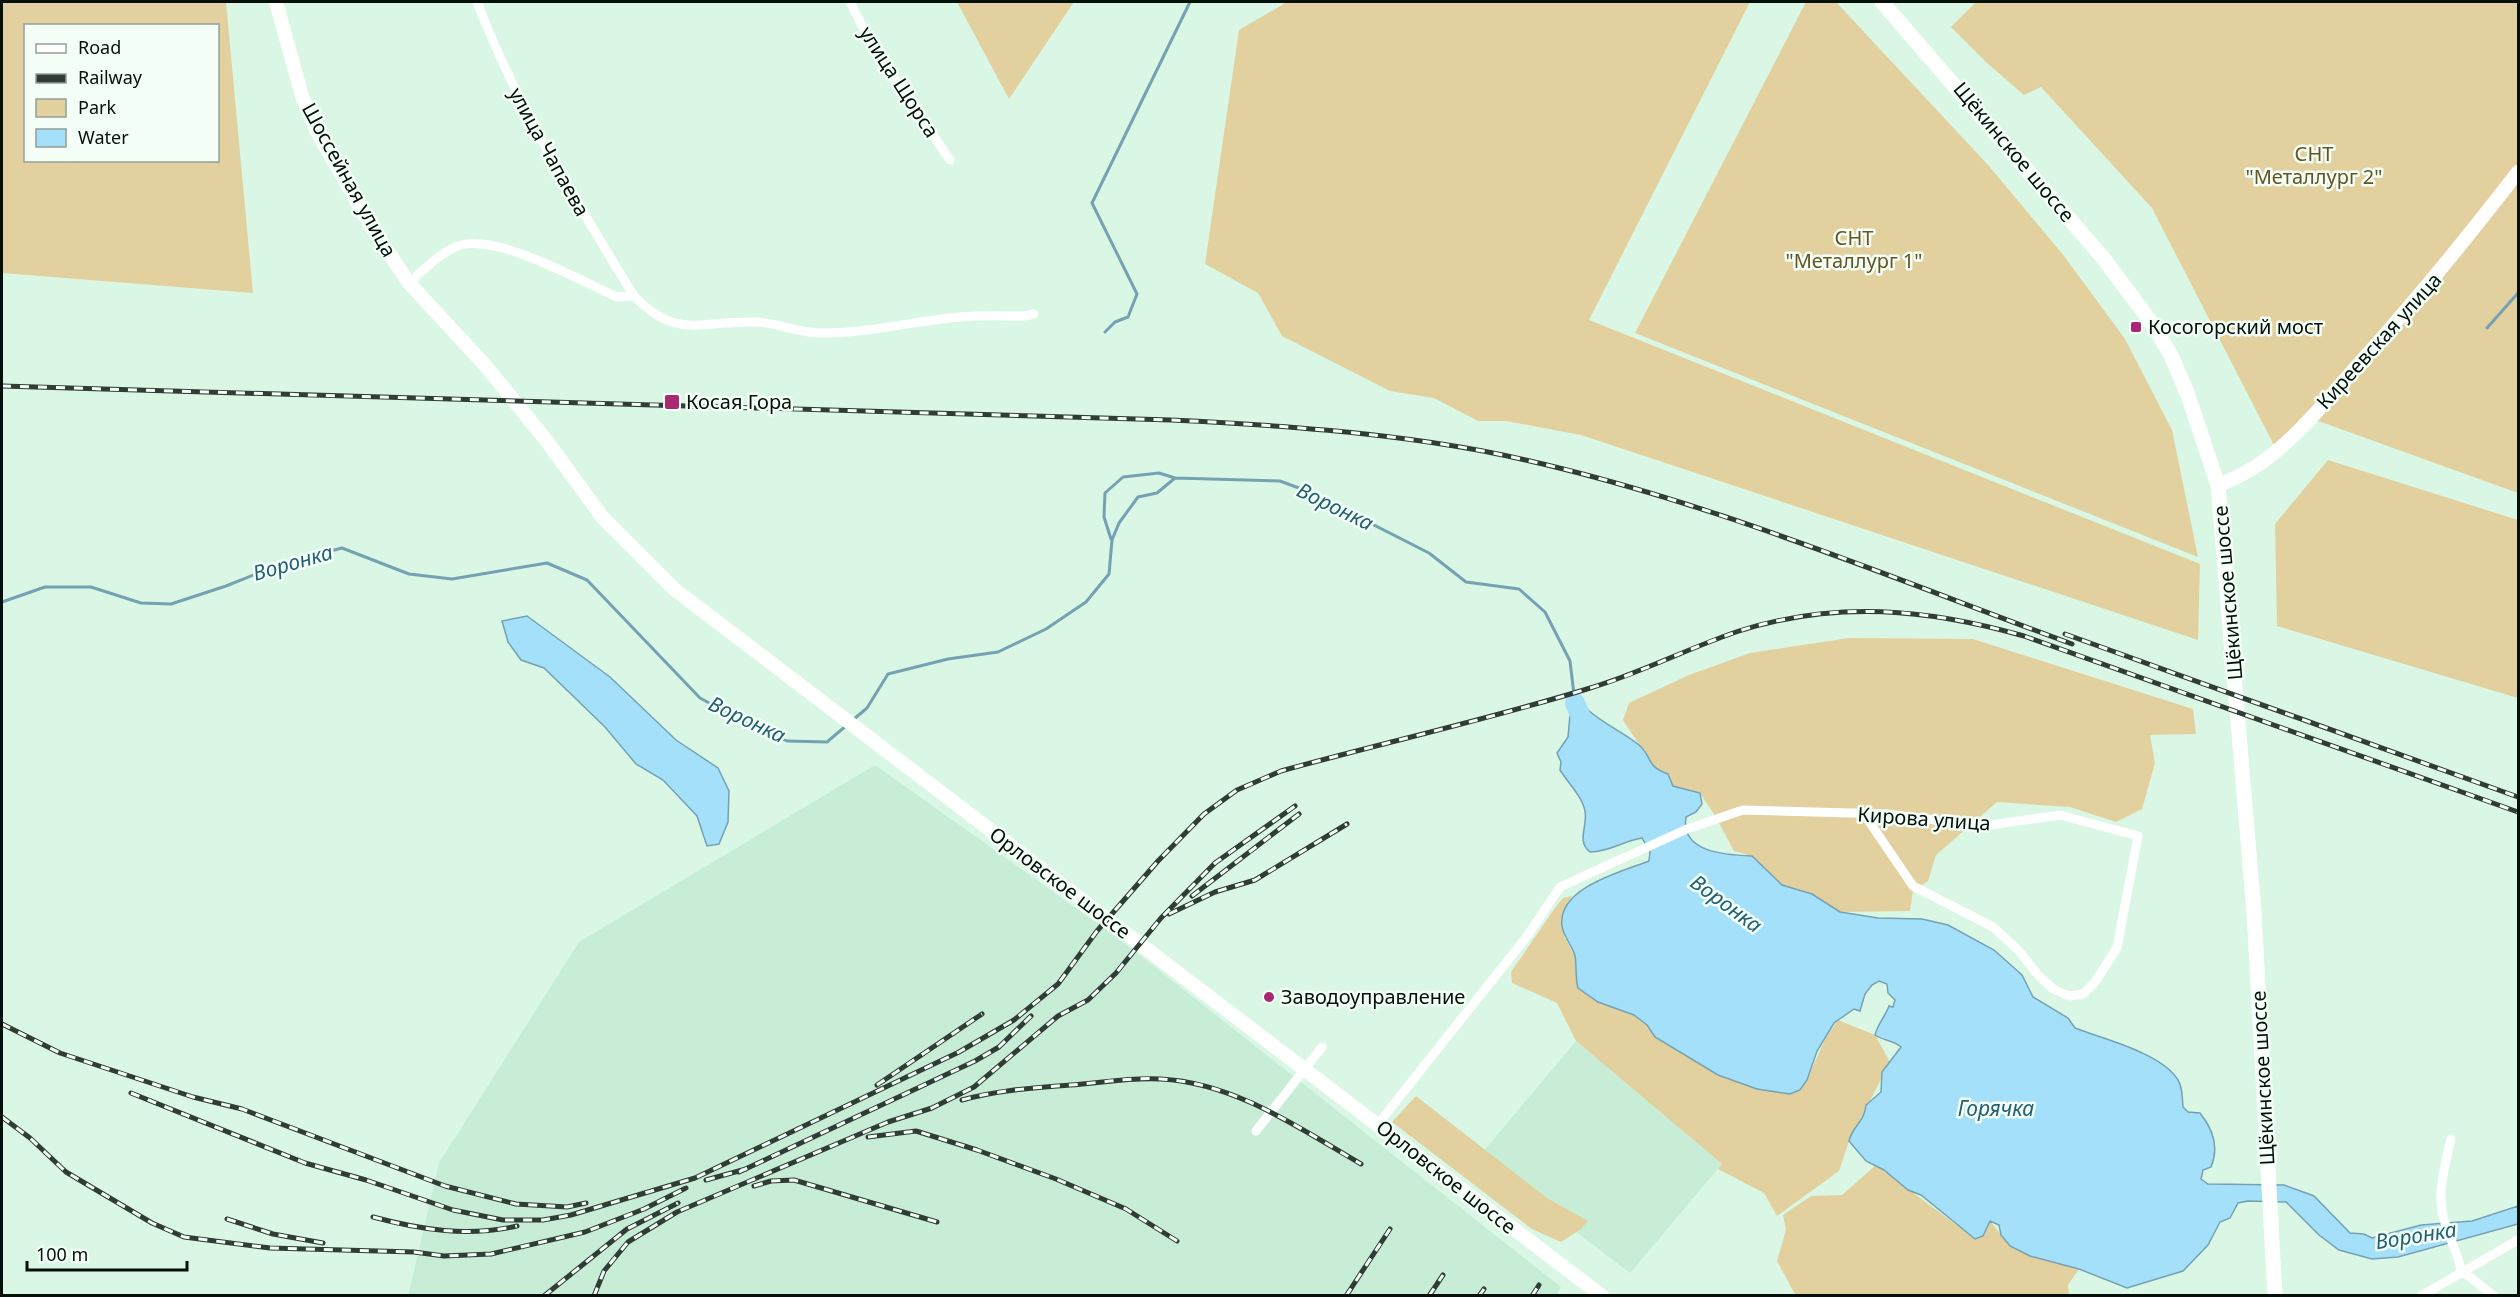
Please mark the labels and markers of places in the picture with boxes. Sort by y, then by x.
place label: Косогорский мост [2148,313,2323,340]
marker: Косогорский мост [2129,320,2143,334]
place label: Косая Гора [686,388,792,415]
marker: Косая Гора [663,393,681,411]
place label: Заводоуправление [1281,983,1465,1010]
marker: Заводоуправление [1262,990,1276,1004]

